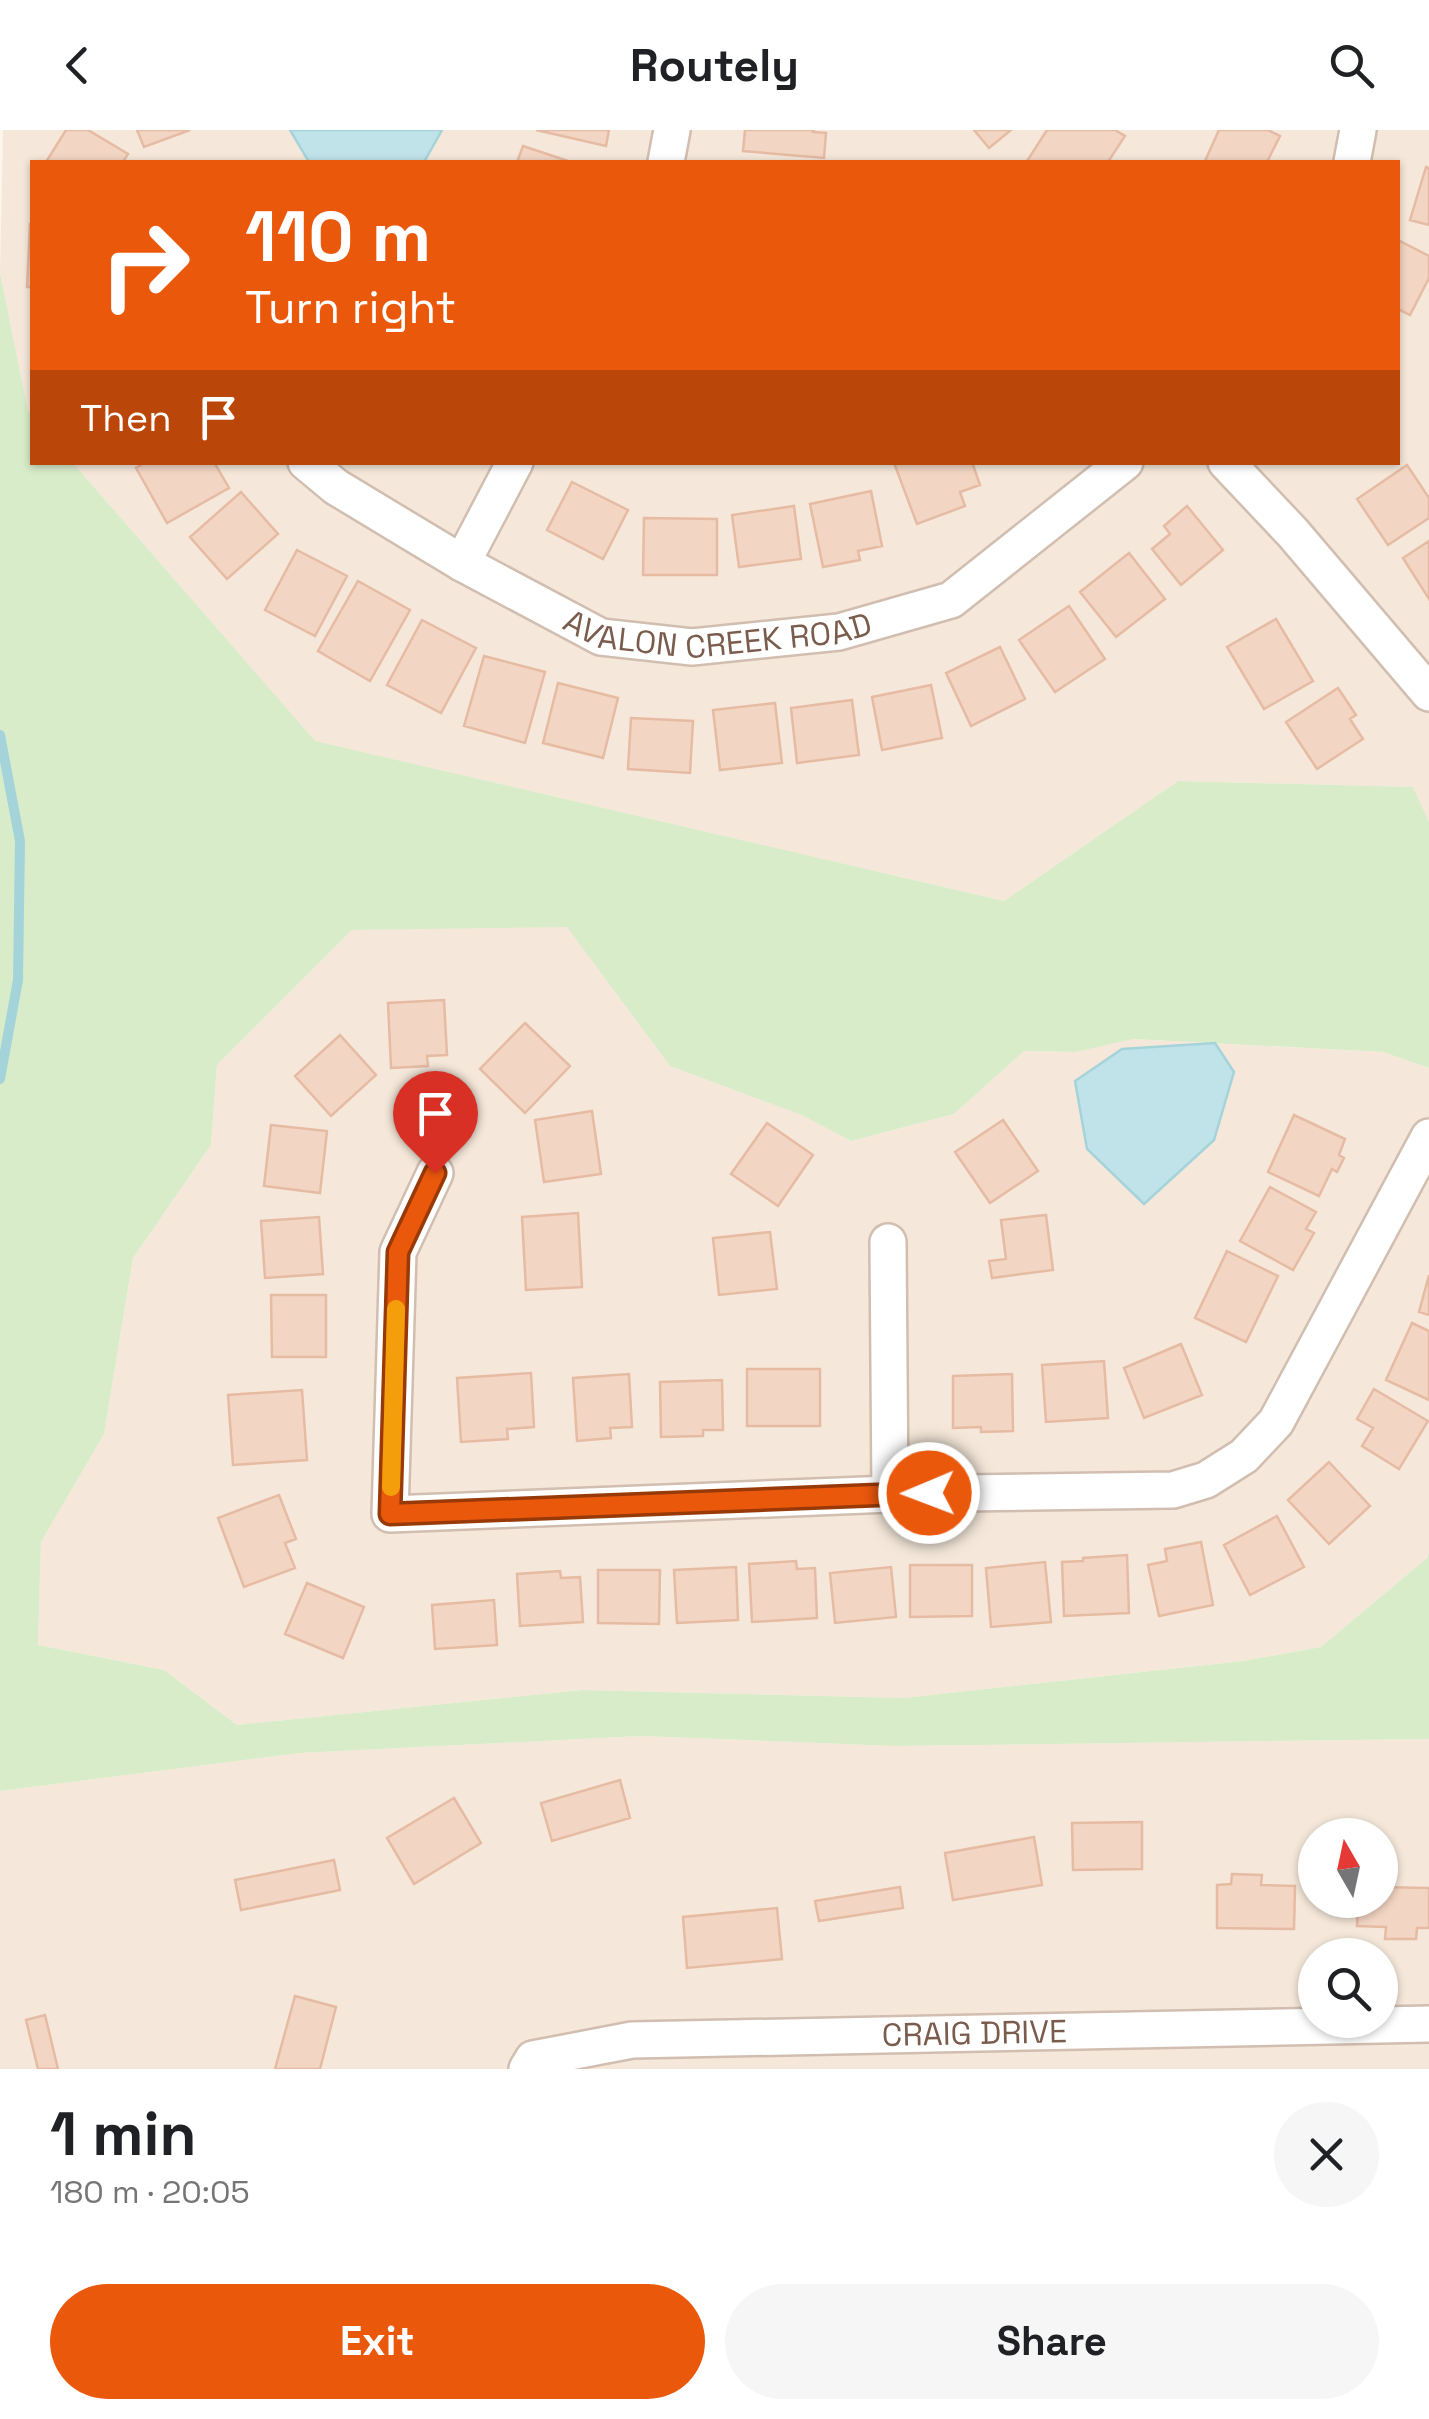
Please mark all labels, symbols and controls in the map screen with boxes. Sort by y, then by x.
text: Routely [630,37,799,94]
icon: back [50,38,105,93]
icon: search [1324,38,1379,93]
text: 110 m [245,192,431,281]
icon: right [80,200,210,330]
text: Turn right [245,279,456,336]
icon: arrive [191,390,246,445]
text: Then [80,394,171,442]
street label: AVALON CREEK ROAD [557,601,876,668]
pin [393,1071,478,1174]
icon: arrive [408,1086,463,1141]
position arrow [877,1441,981,1545]
north arrow [1298,1818,1398,1918]
map controls [1298,1818,1398,2038]
button: search [1298,1938,1398,2038]
street label: CRAIG DRIVE [881,2011,1067,2055]
text: 1 min [50,2096,197,2173]
button: close [1274,2102,1379,2207]
text: 180 m · 20:05 [50,2172,250,2212]
button: Exit [50,2284,705,2399]
button: Share [725,2284,1379,2399]

